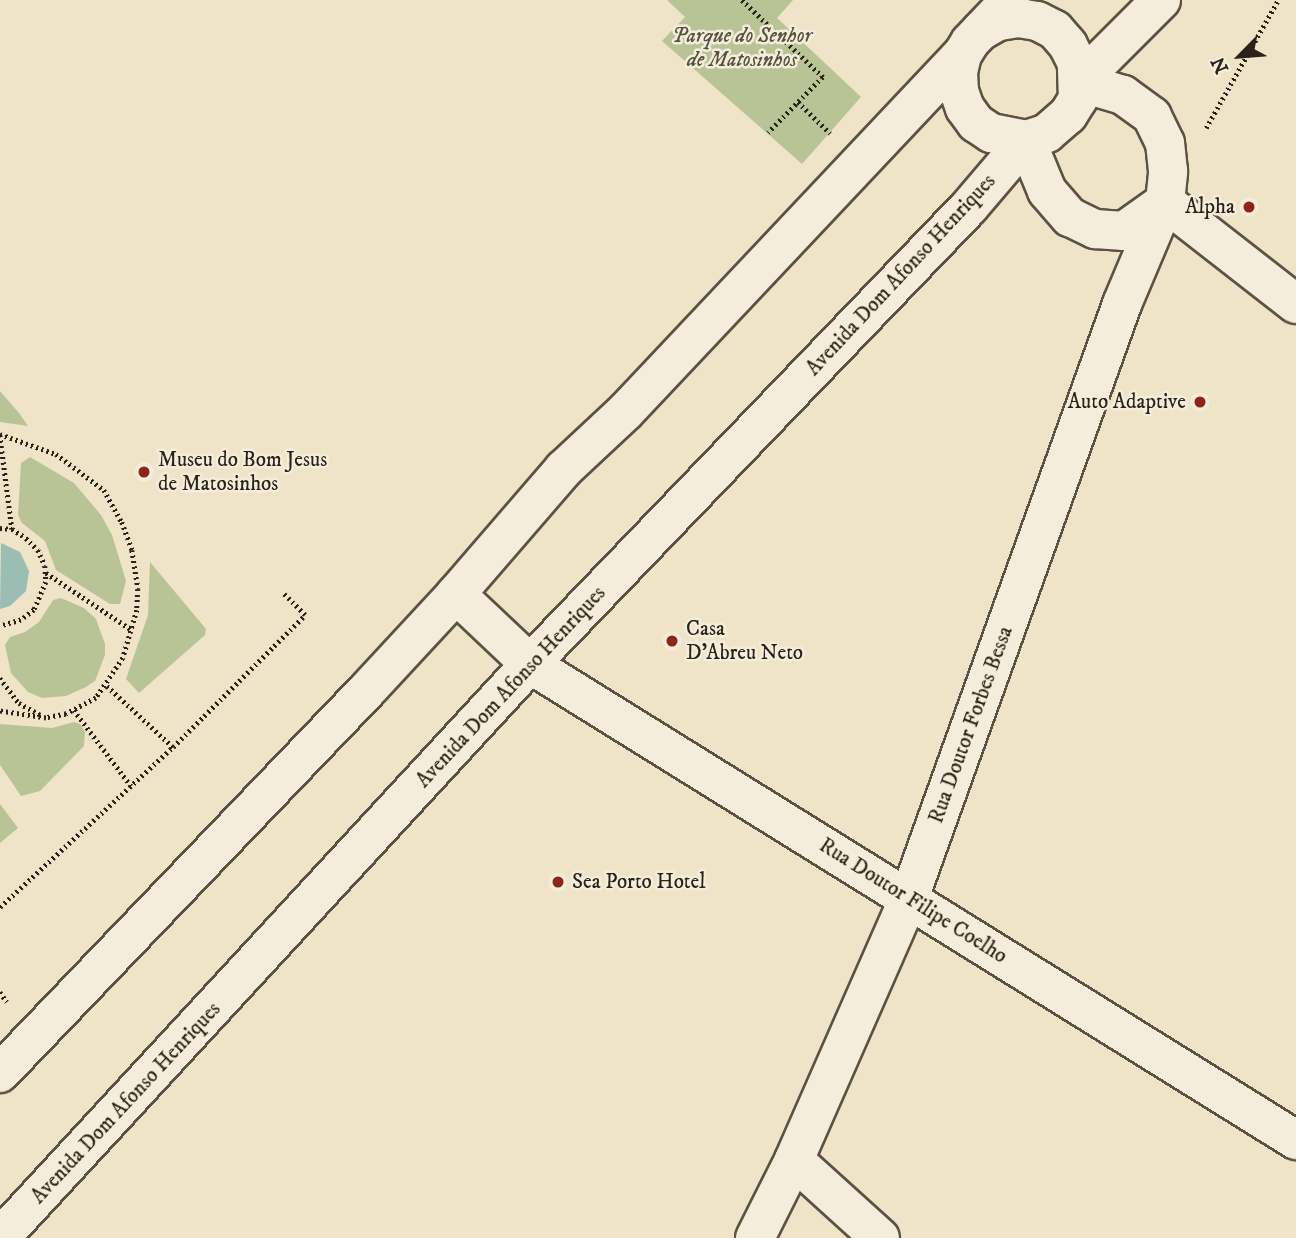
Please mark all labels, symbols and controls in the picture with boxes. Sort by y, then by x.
north arrow [1205,21,1275,91]
park label: Parque do Senhor de Matosinhos [672,23,812,73]
text: N [1207,53,1234,77]
street label: Avenida Dom Afonso Henriques [801,169,1001,381]
place label: Alpha [1185,194,1235,220]
marker: Alpha [1241,199,1257,215]
place label: Auto Adaptive [1068,389,1186,415]
marker: Auto Adaptive [1192,394,1208,410]
place label: Museu do Bom Jesus de Matosinhos [158,447,327,497]
marker: Museu do Bom Jesus de Matosinhos [136,464,152,480]
street label: Avenida Dom Afonso Henriques [411,581,611,793]
place label: Casa D'Abreu Neto [686,616,803,666]
street label: Rua Doutor Forbes Bessa [924,623,1018,827]
marker: Casa D'Abreu Neto [664,633,680,649]
street label: Rua Doutor Filipe Coelho [814,833,1012,969]
place label: Sea Porto Hotel [572,869,706,895]
marker: Sea Porto Hotel [550,874,566,890]
street label: Avenida Dom Afonso Henriques [26,997,226,1209]

